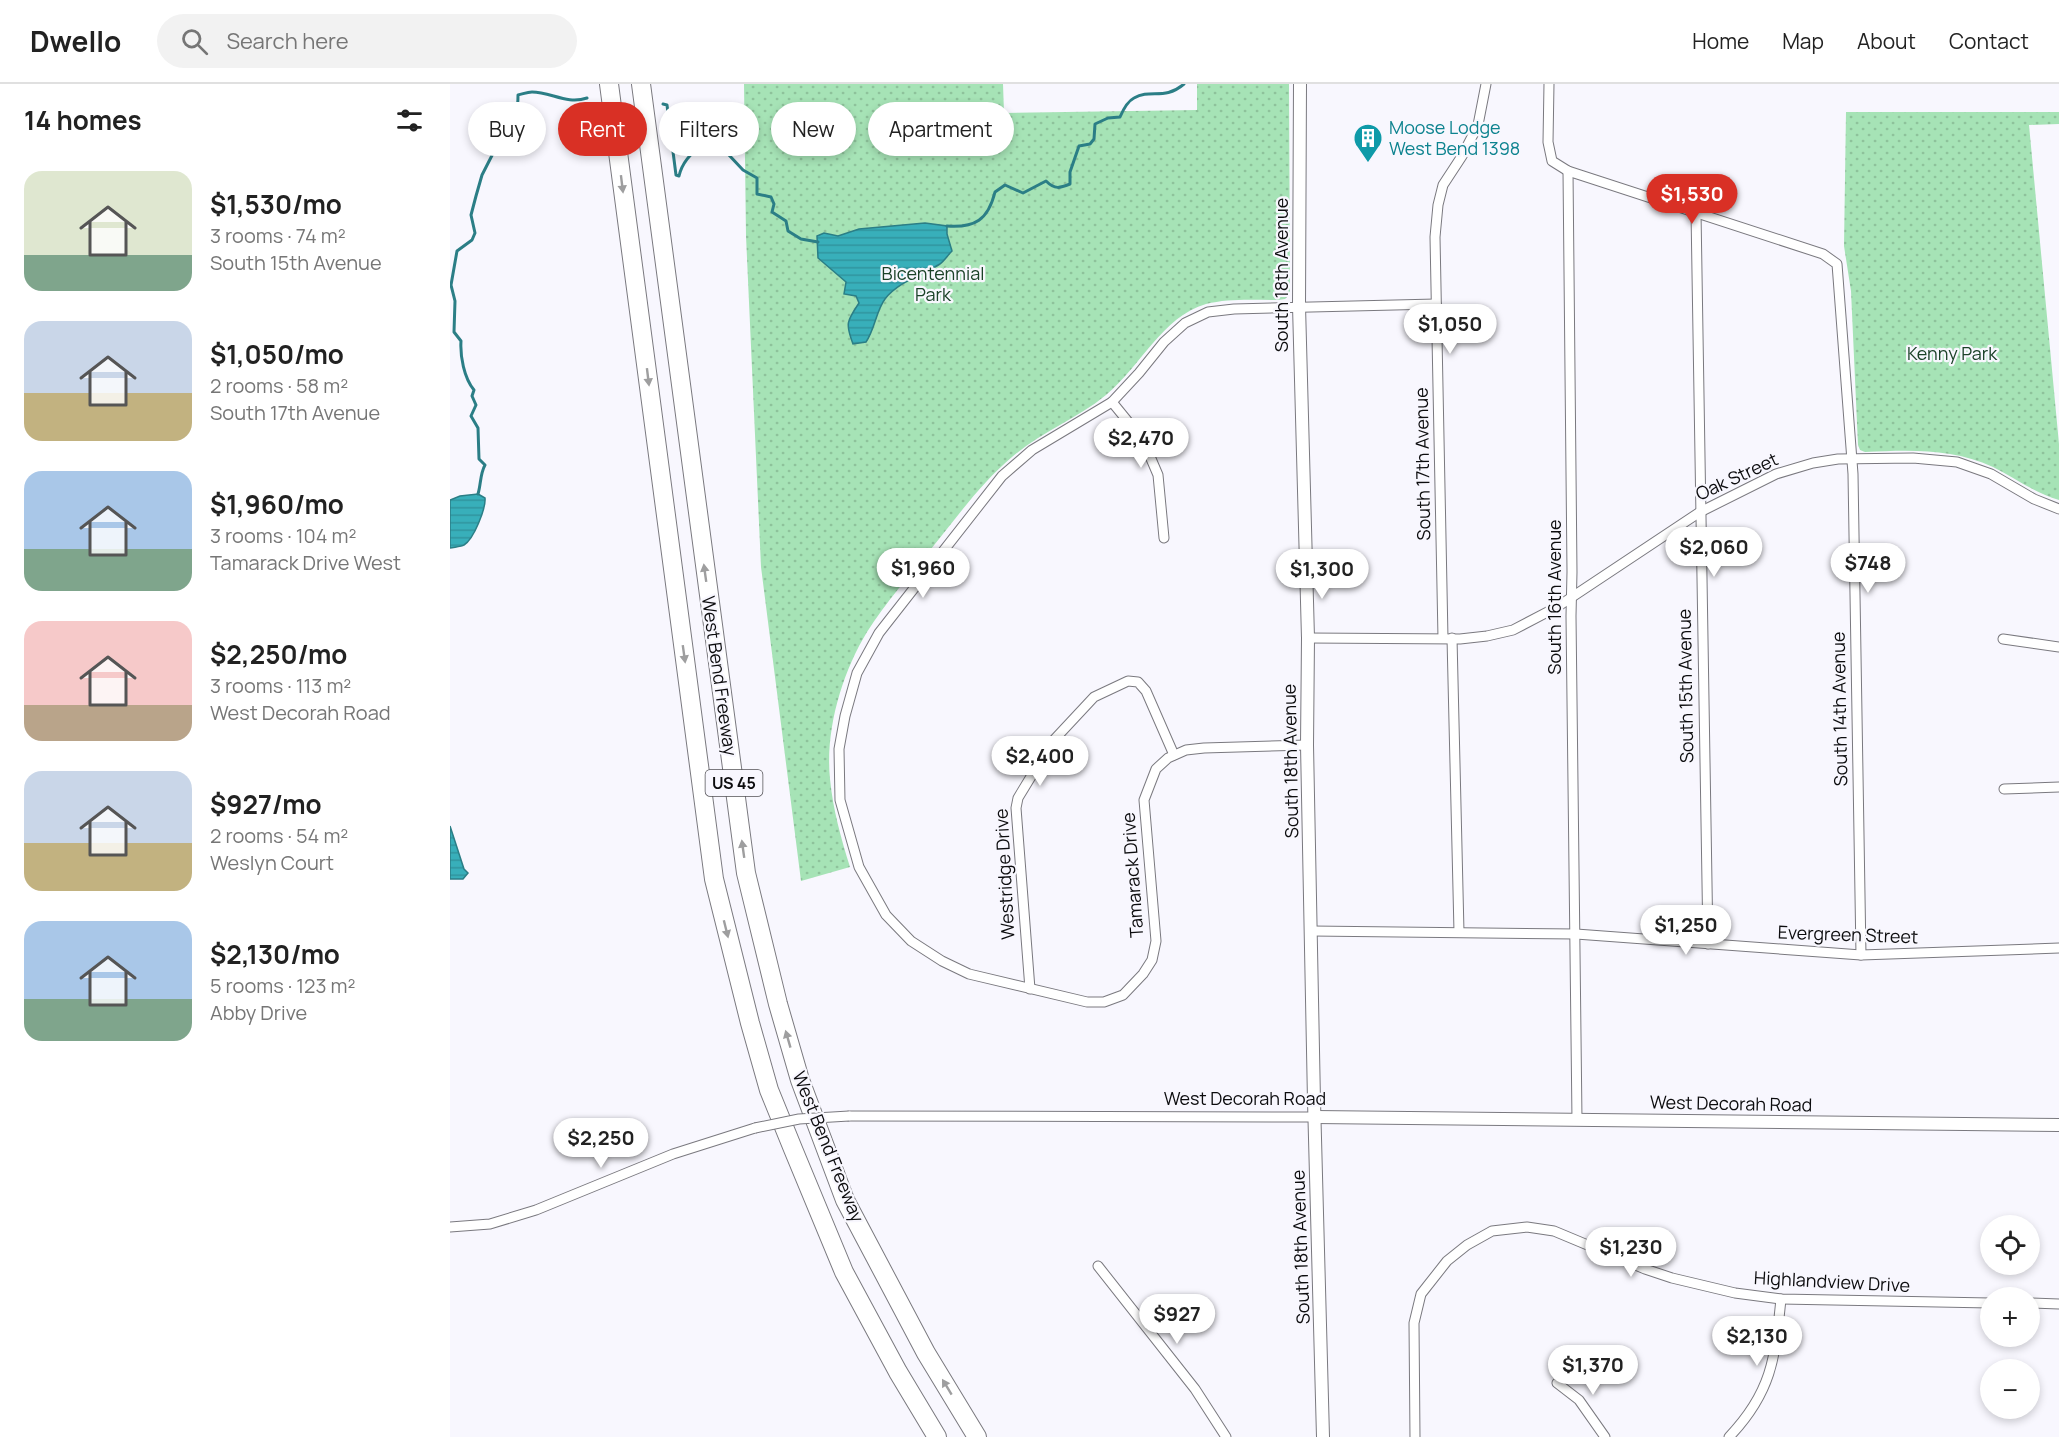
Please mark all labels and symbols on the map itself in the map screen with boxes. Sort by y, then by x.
place label: Moose Lodge West Bend 1398 [1389,115,1520,160]
building icon: Moose Lodge West Bend 1398 [1352,122,1384,164]
one-way arrow [618,174,627,193]
pin: $1,530 [1643,174,1741,225]
street label: South 18th Avenue [1269,198,1293,352]
park label: Bicentennial Park [882,261,984,306]
pin: $1,050 [1401,304,1499,355]
park label: Kenny Park [1907,341,1998,365]
one-way arrow [643,368,652,387]
street label: South 17th Avenue [1409,387,1435,541]
pin: $2,470 [1092,418,1190,469]
street label: Oak Street [1691,447,1782,506]
street label: South 16th Avenue [1542,519,1566,675]
pin: $2,060 [1665,527,1763,578]
pin: $748 [1832,543,1904,594]
pin: $1,960 [874,548,972,599]
pin: $1,300 [1273,549,1371,600]
one-way arrow [701,563,710,582]
street label: West Bend Freeway [697,594,743,758]
street label: South 15th Avenue [1672,609,1698,763]
street label: South 14th Avenue [1826,631,1852,787]
one-way arrow [679,644,689,663]
street label: South 18th Avenue [1277,684,1303,838]
pin: $2,400 [991,736,1089,787]
road number: US 45 [706,770,762,796]
street label: Westridge Drive [989,808,1019,940]
street label: Tamarack Drive [1116,812,1148,938]
one-way arrow [738,840,747,859]
pin: $1,250 [1637,905,1735,956]
one-way arrow [722,920,732,938]
street label: Evergreen Street [1777,920,1919,948]
one-way arrow [783,1030,792,1048]
street label: West Bend Freeway [788,1067,870,1226]
street label: West Decorah Road [1164,1086,1326,1110]
street label: West Decorah Road [1650,1090,1813,1116]
pin: $2,250 [552,1118,650,1169]
street label: South 18th Avenue [1285,1169,1315,1325]
pin: $1,230 [1582,1227,1680,1278]
street label: Highlandview Drive [1753,1265,1911,1297]
pin: $927 [1141,1294,1213,1345]
pin: $2,130 [1708,1316,1806,1367]
pin: $1,370 [1544,1345,1642,1396]
one-way arrow [941,1379,952,1395]

